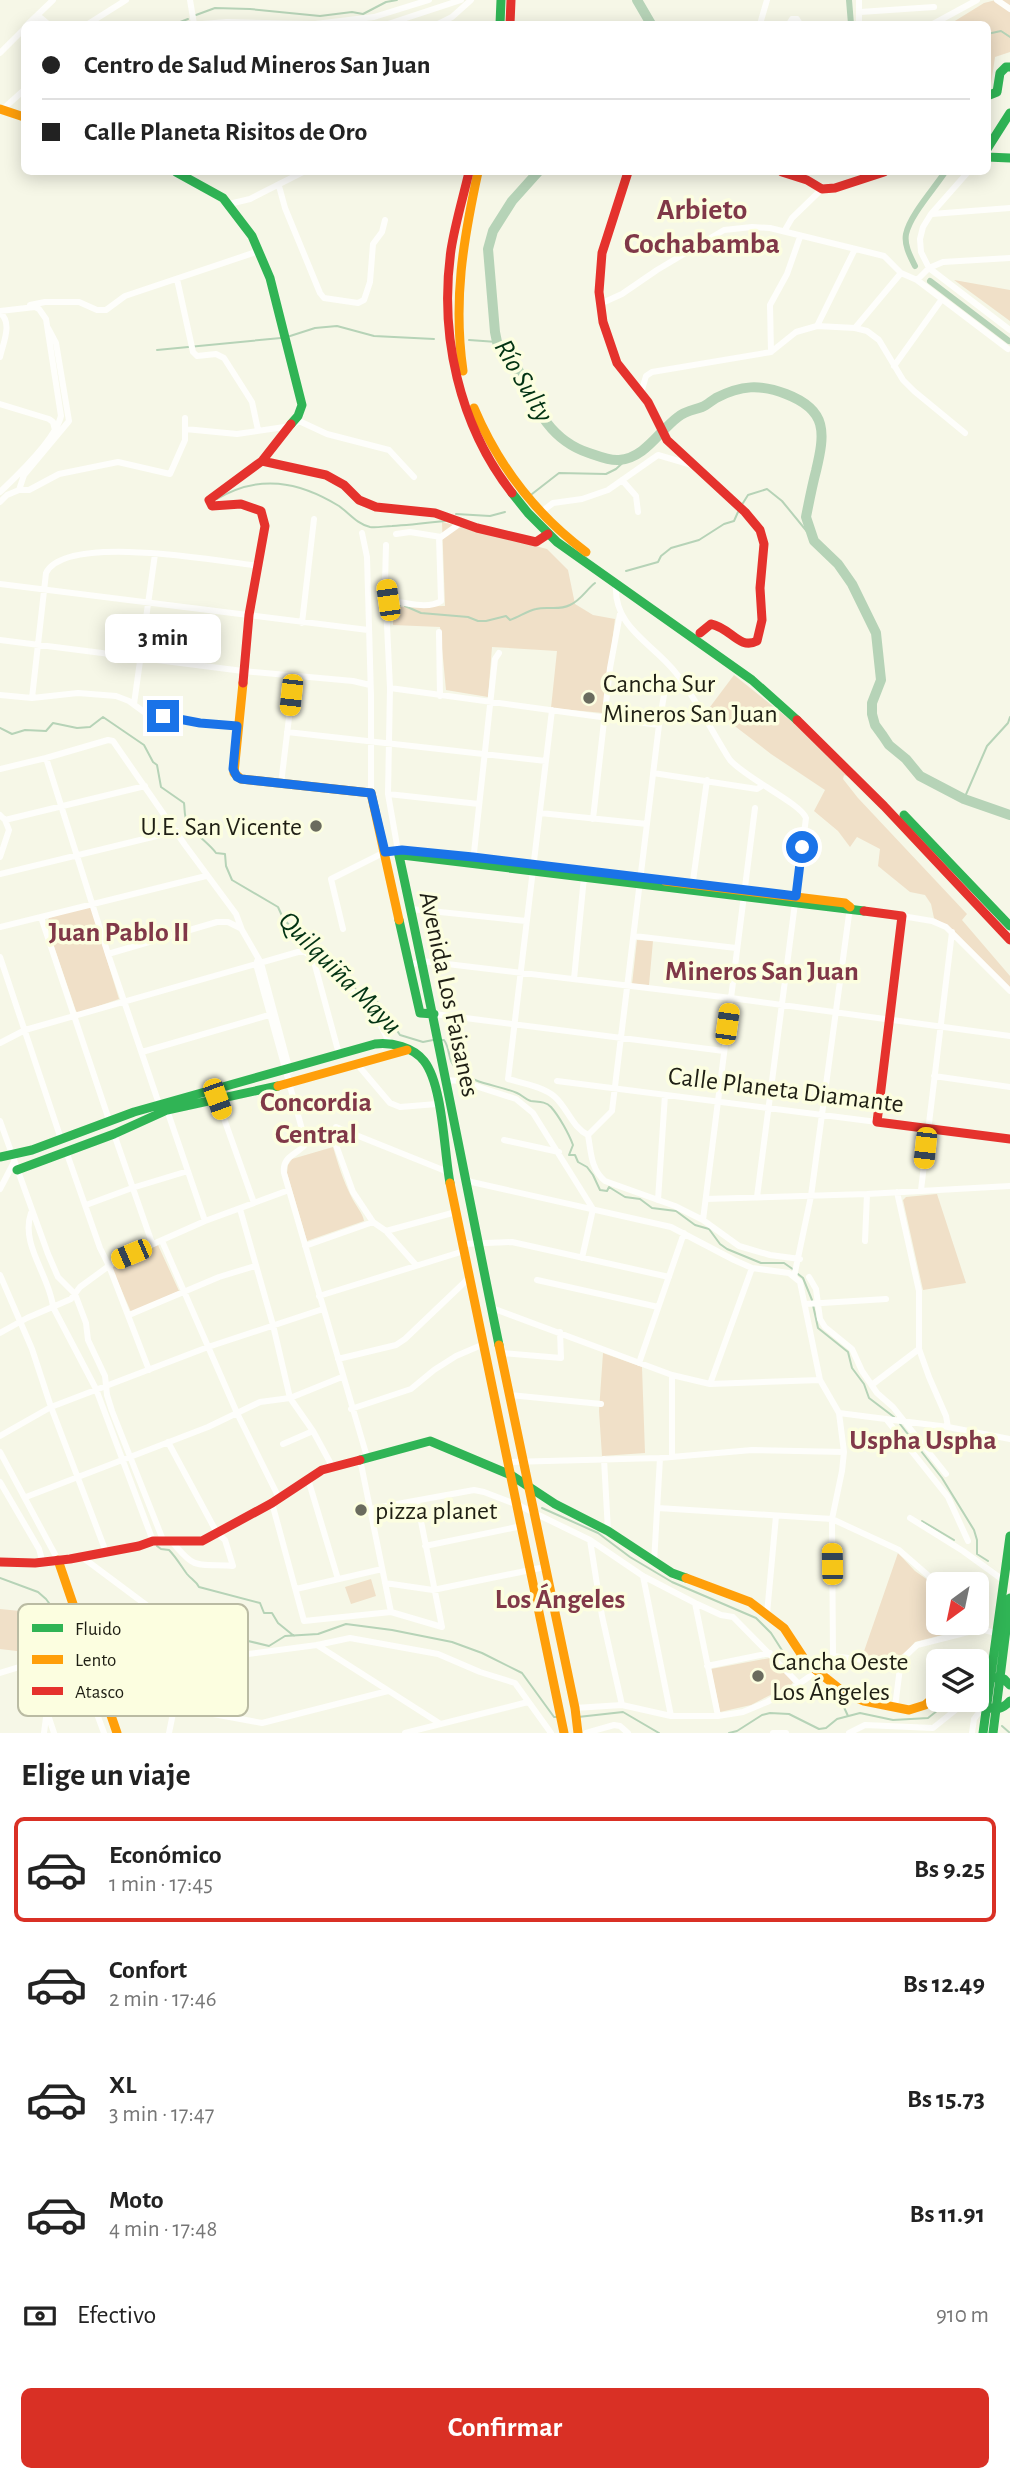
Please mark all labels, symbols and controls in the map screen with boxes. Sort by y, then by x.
text: Centro de Salud Mineros San Juan [84,52,431,78]
text: Calle Planeta Risitos de Oro [84,119,367,145]
district label: Arbieto Cochabamba [624,195,780,259]
water label: Río Sulty [489,335,558,427]
car [375,578,402,622]
callout: 3 min [105,614,221,664]
text: 3 min [138,627,188,650]
place label: Cancha Sur Mineros San Juan [603,671,778,727]
car [279,673,304,717]
marker: Cancha Sur Mineros San Juan [581,690,597,706]
route end [147,700,179,732]
place label: U.E. San Vicente [140,814,302,840]
marker: U.E. San Vicente [308,818,324,834]
route start [786,831,818,863]
street label: Avenida Los Faisanes [415,889,483,1099]
water label: Quilquiña Mayu [273,906,407,1040]
district label: Juan Pablo II [49,919,189,947]
district label: Mineros San Juan [665,958,859,986]
car [714,1002,741,1046]
street label: Calle Planeta Diamante [667,1063,905,1117]
car [200,1076,235,1122]
district label: Concordia Central [260,1089,372,1149]
car [913,1126,938,1170]
car [108,1236,155,1272]
district label: Uspha Uspha [849,1427,997,1455]
place label: pizza planet [375,1498,497,1524]
marker: pizza planet [353,1502,369,1518]
car [822,1543,843,1585]
north arrow [926,1572,989,1634]
map controls [926,1572,989,1712]
district label: Los Ángeles [495,1583,625,1614]
legend [18,1604,248,1716]
text: Fluido [75,1620,121,1639]
place label: Cancha Oeste Los Ángeles [772,1649,909,1705]
button: layers [926,1649,989,1712]
text: Lento [75,1651,116,1670]
marker: Cancha Oeste Los Ángeles [750,1668,766,1684]
text: Atasco [75,1683,124,1702]
text: Elige un viaje [21,1759,191,1791]
icon: car [25,1838,88,1901]
text: Económico [109,1842,222,1868]
text: Bs 9.25 [914,1856,985,1882]
text: 1 min · 17:45 [109,1873,213,1896]
icon: car [25,1953,88,2016]
text: Confort [109,1957,187,1983]
text: Bs 12.49 [903,1971,985,1997]
text: 2 min · 17:46 [109,1988,217,2011]
icon: car [25,2068,88,2131]
text: XL [109,2072,136,2098]
text: Bs 15.73 [907,2086,985,2112]
text: 3 min · 17:47 [109,2103,214,2126]
icon: car [25,2183,88,2246]
text: Moto [109,2187,164,2213]
text: Bs 11.91 [909,2201,985,2227]
text: 4 min · 17:48 [109,2218,217,2241]
icon: cash [21,2297,59,2335]
text: Efectivo [77,2302,156,2328]
text: 910 m [936,2304,989,2327]
button: Confirmar [21,2388,989,2468]

